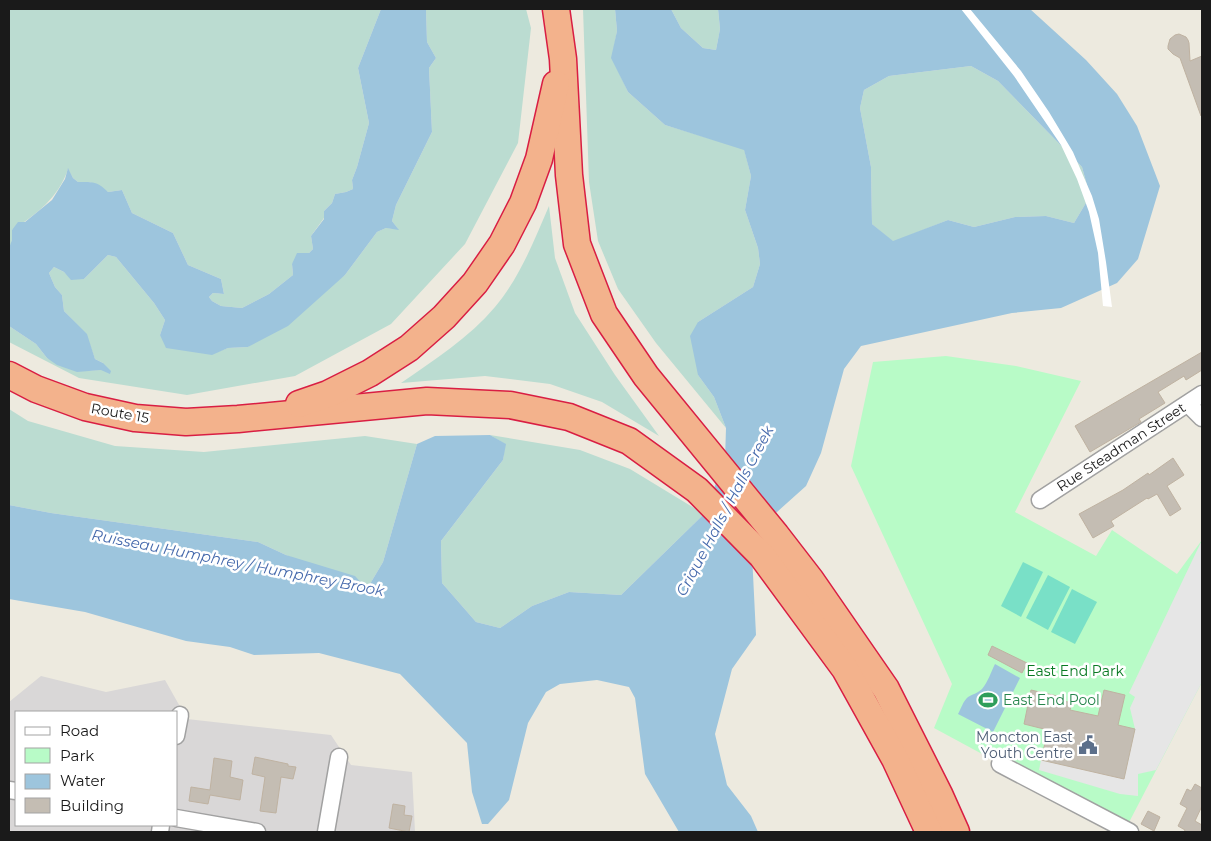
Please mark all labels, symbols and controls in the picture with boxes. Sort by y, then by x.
street label: Rue Steadman Street [1053,398,1189,495]
street label: Route 15 [89,399,151,427]
water label: Crique Halls / Halls Creek [672,422,778,599]
water label: Ruisseau Humphrey / Humphrey Brook [90,525,387,600]
park label: East End Park [1026,662,1124,680]
sports icon: East End Pool [977,689,999,711]
place label: East End Pool [1003,691,1100,709]
legend [15,711,178,826]
text: Road [60,721,99,740]
place label: Moncton East Youth Centre [976,728,1073,762]
public building icon: Moncton East Youth Centre [1077,734,1099,756]
text: Park [60,746,94,765]
text: Water [60,771,106,790]
text: Building [60,796,124,815]

